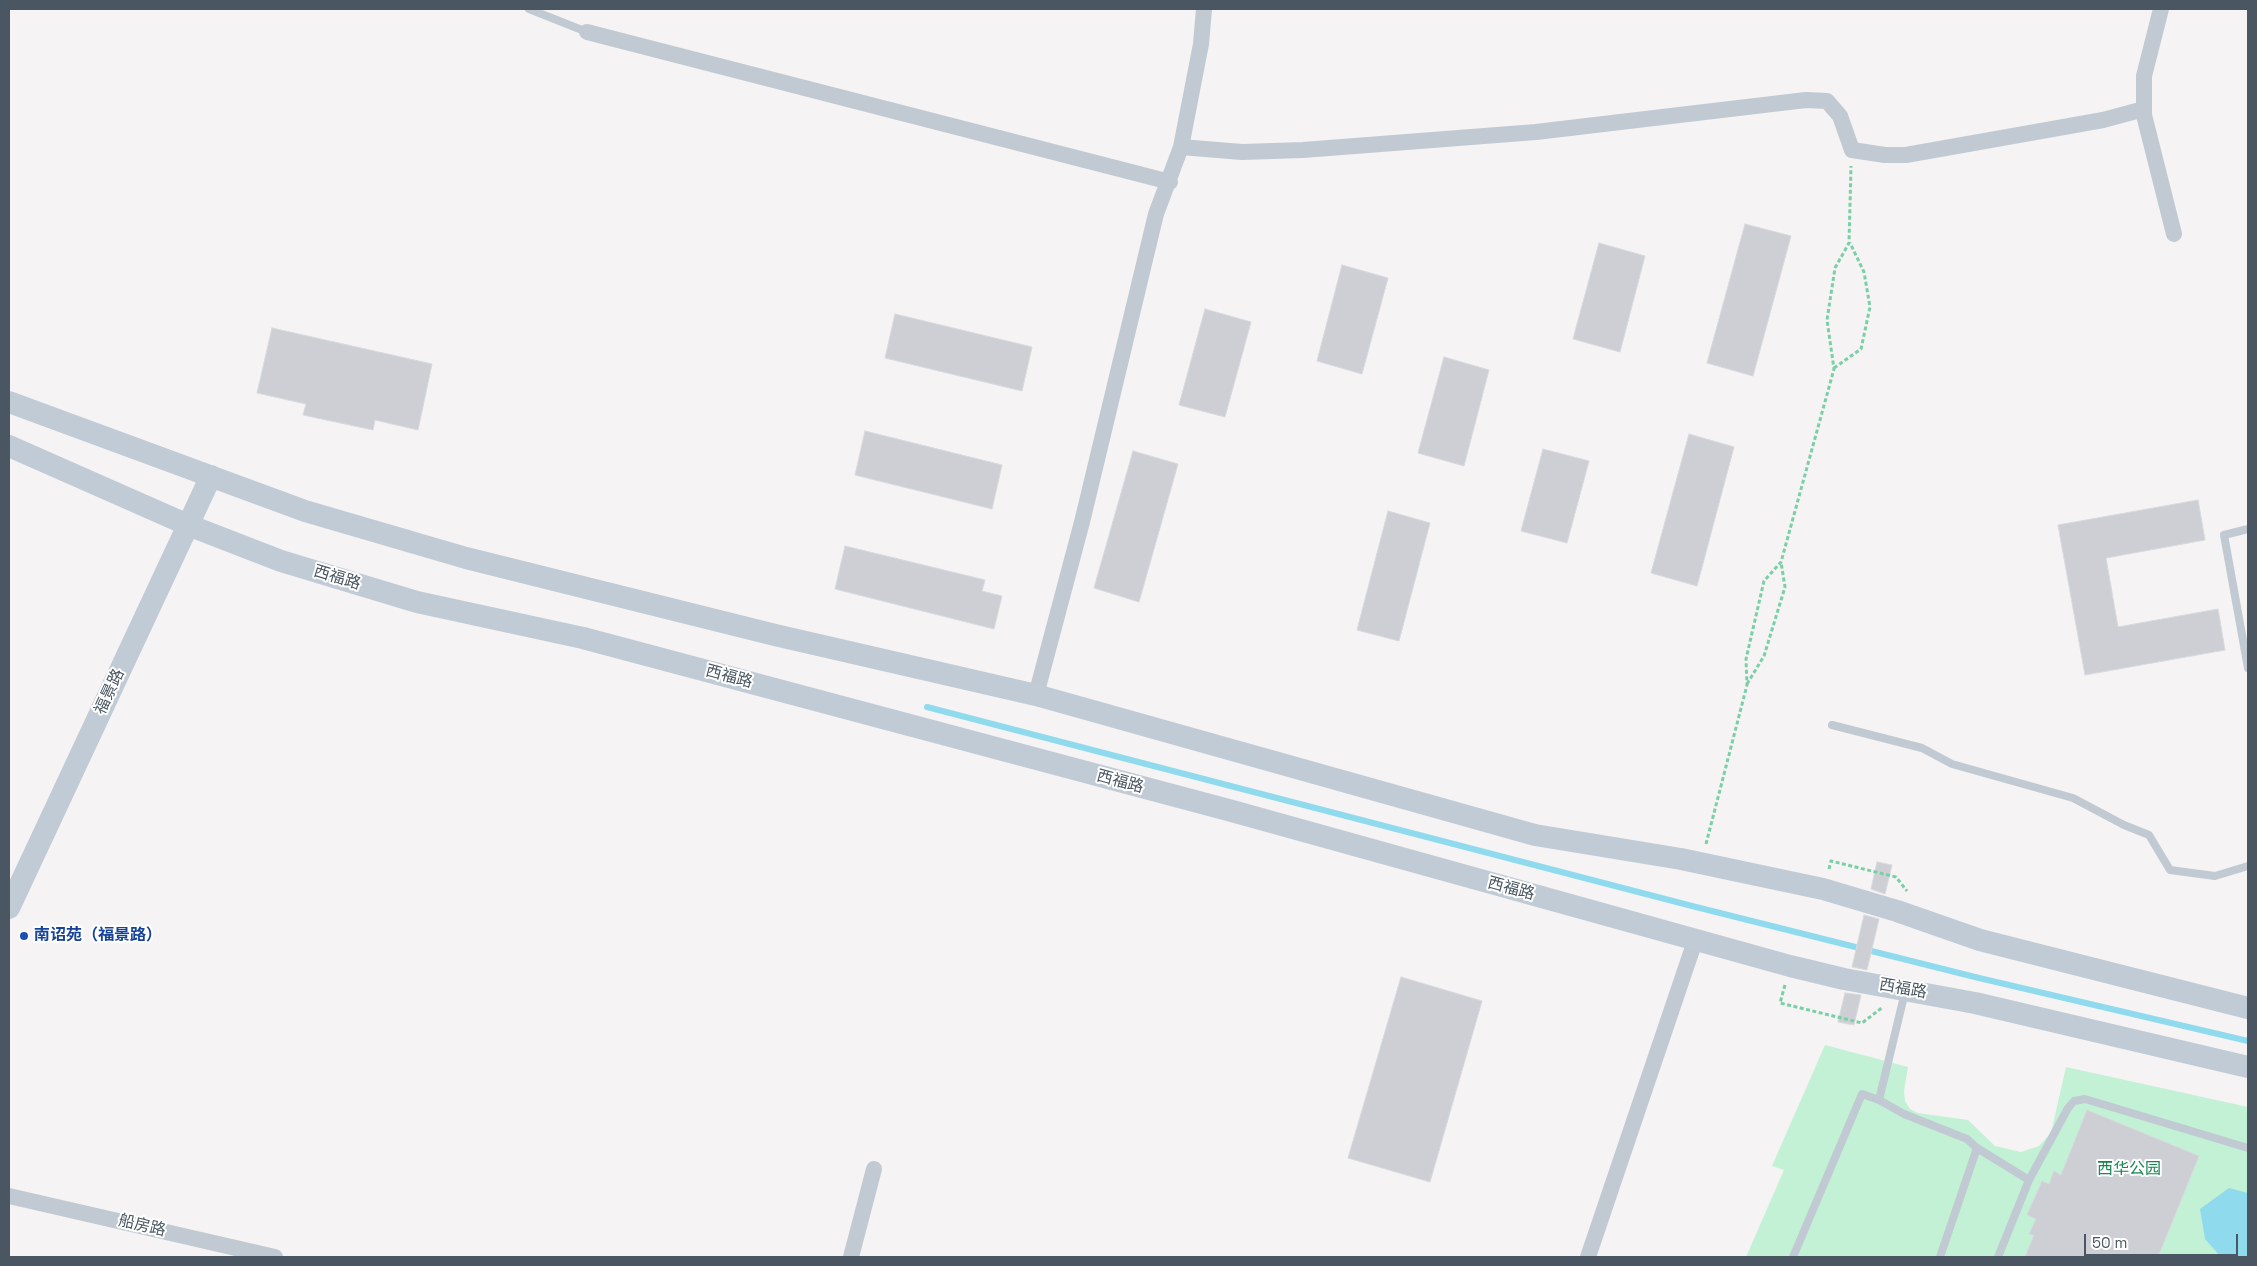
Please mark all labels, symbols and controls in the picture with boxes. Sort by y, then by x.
street label: 西福路 [311,562,363,594]
street label: 西福路 [703,662,755,692]
street label: 福景路 [91,666,129,718]
street label: 西福路 [1094,767,1146,797]
street label: 西福路 [1485,874,1537,904]
place label: 南诏苑（福景路） [34,926,162,946]
marker: 南诏苑（福景路） [18,930,30,942]
street label: 西福路 [1878,975,1928,1003]
park label: 西华公园 [2097,1160,2161,1180]
street label: 船房路 [116,1211,168,1241]
scale bar [2087,1224,2241,1256]
text: 50 m [2092,1233,2127,1252]

